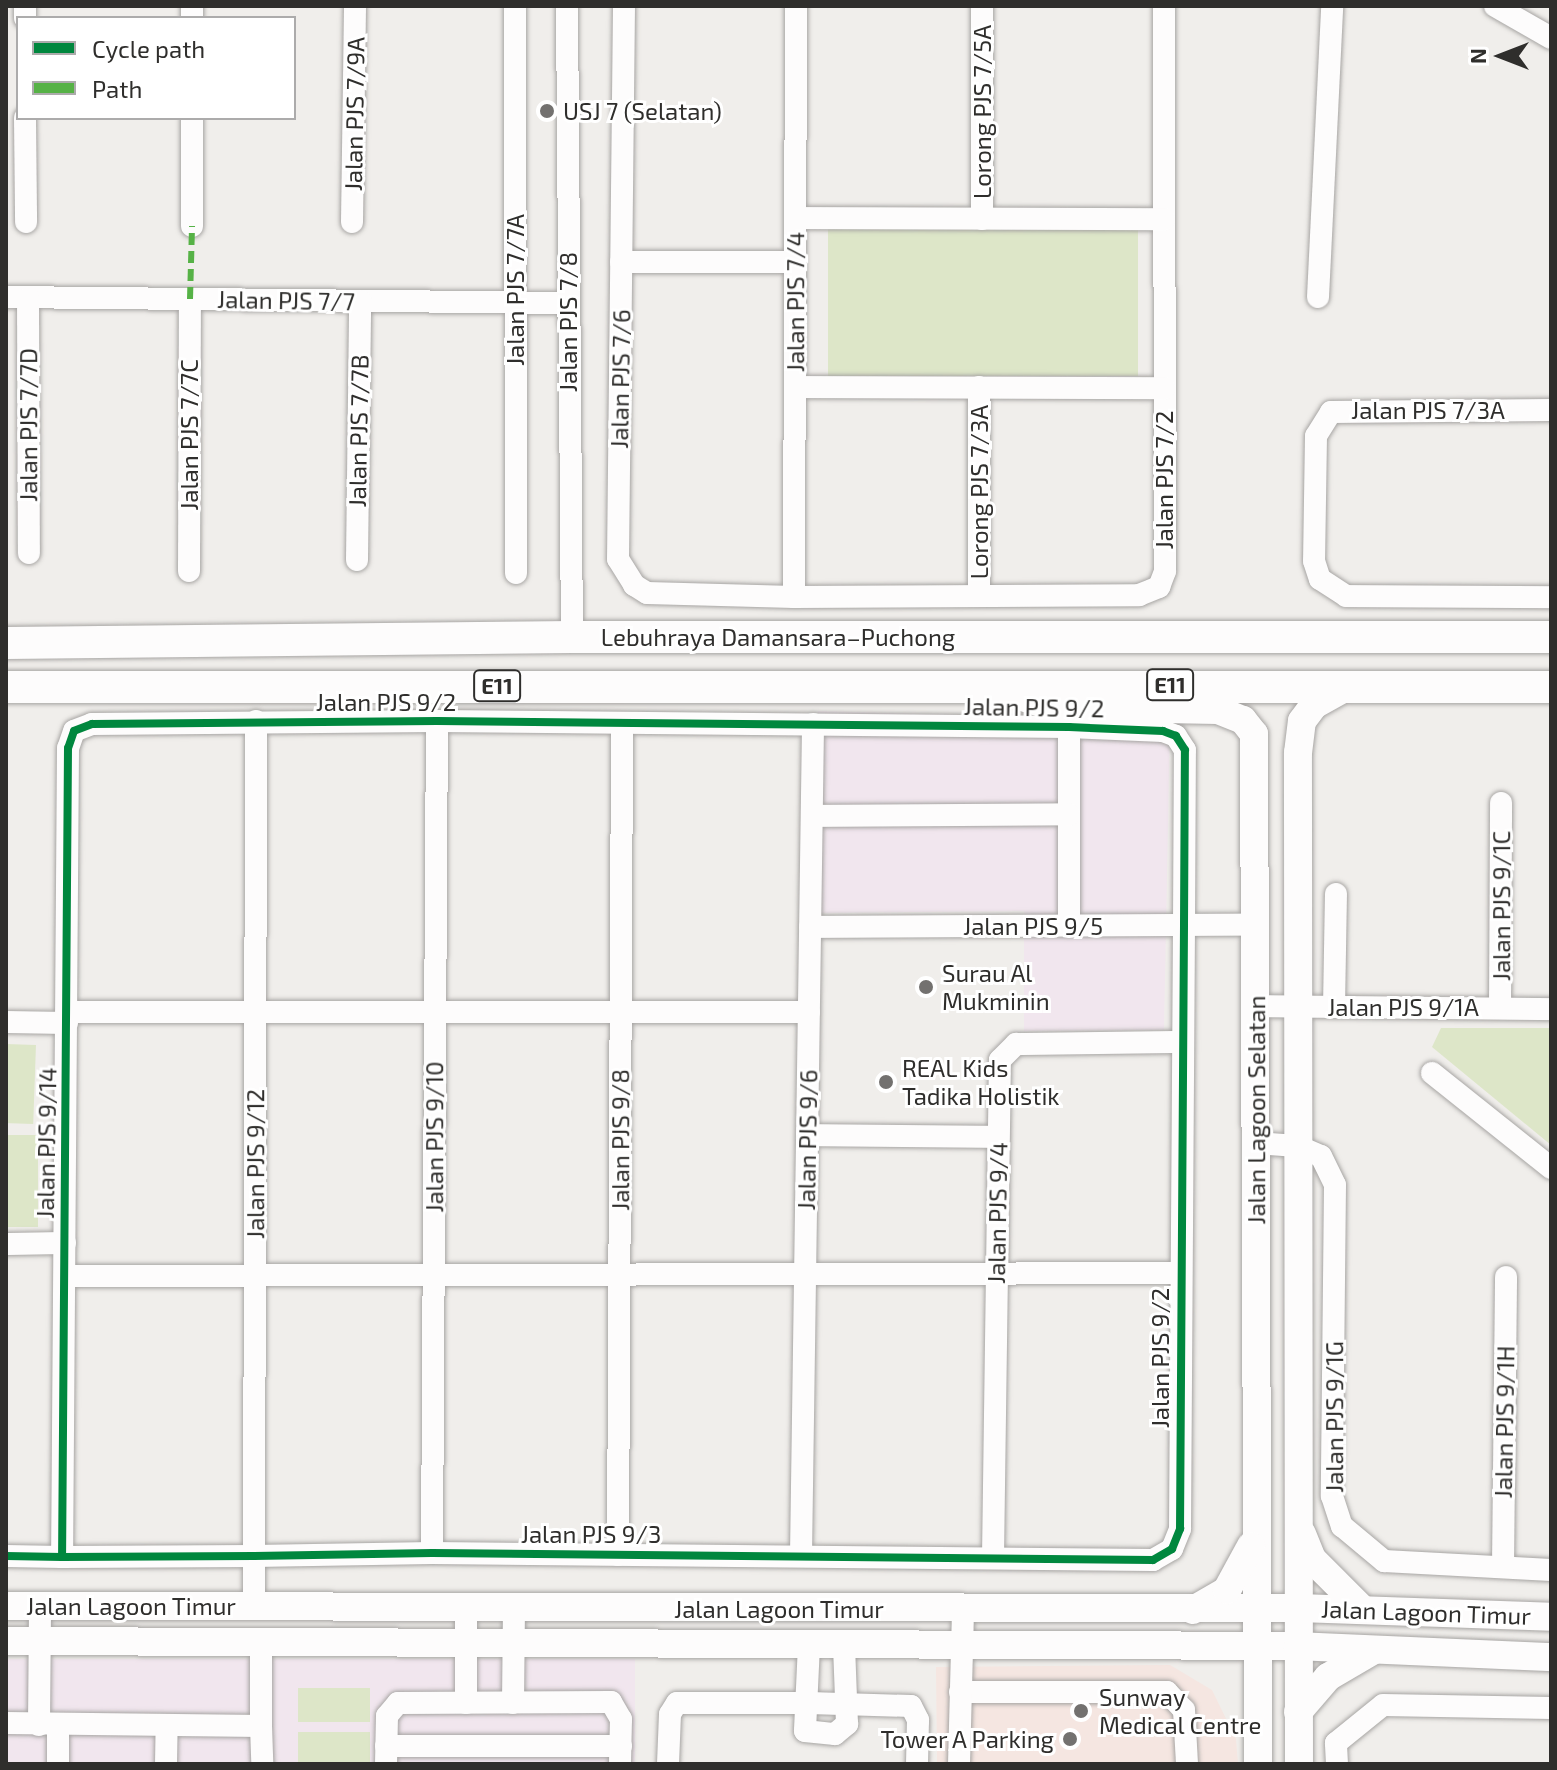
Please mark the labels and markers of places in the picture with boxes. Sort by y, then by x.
place label: USJ 7 (Selatan) [563,97,722,125]
marker: USJ 7 (Selatan) [538,102,556,120]
place label: Surau Al Mukminin [942,959,1050,1015]
marker: Surau Al Mukminin [917,978,935,996]
place label: REAL Kids Tadika Holistik [902,1054,1060,1110]
marker: REAL Kids Tadika Holistik [877,1073,895,1091]
place label: Sunway Medical Centre [1099,1683,1262,1739]
marker: Sunway Medical Centre [1070,1700,1092,1722]
place label: Tower A Parking [879,1725,1054,1753]
marker: Tower A Parking [1061,1730,1079,1748]

